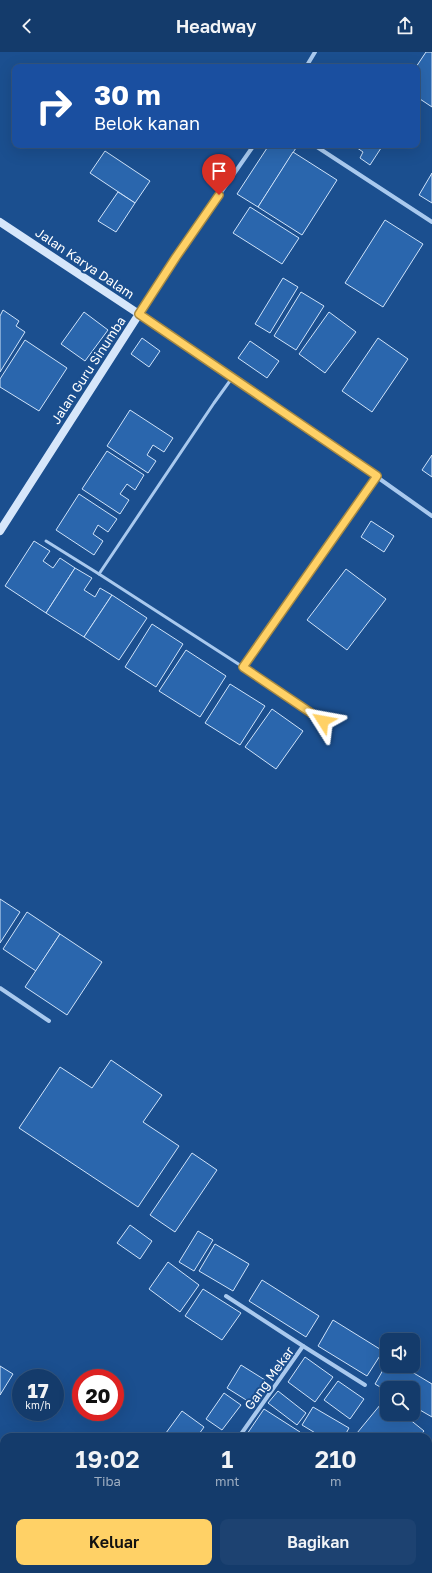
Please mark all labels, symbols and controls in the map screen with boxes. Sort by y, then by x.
icon: back [16,15,38,37]
text: Headway [176,15,256,37]
icon: share [394,15,416,37]
text: 30 m [94,78,161,111]
icon: right [28,80,80,132]
text: Belok kanan [94,112,200,134]
pin [202,154,236,195]
icon: arrive [208,160,230,182]
street label: Jalan Karya Dalam [32,224,138,302]
street label: Jalan Guru Sinumba [47,313,129,427]
position arrow [302,700,344,742]
map controls [380,1333,420,1421]
button: sound [380,1333,420,1373]
street label: Gang Mekar [241,1343,297,1413]
speed limit sign: 20 [72,1369,124,1421]
text: 17 [27,1378,49,1402]
button: search [380,1381,420,1421]
text: km/h [25,1399,51,1411]
text: 19:02 [75,1444,140,1473]
text: 1 [221,1444,233,1473]
text: 210 [315,1444,357,1473]
text: Tiba [94,1473,121,1489]
text: mnt [215,1473,240,1489]
text: m [330,1473,342,1489]
button: Keluar [16,1519,212,1565]
button: Bagikan [220,1519,416,1565]

